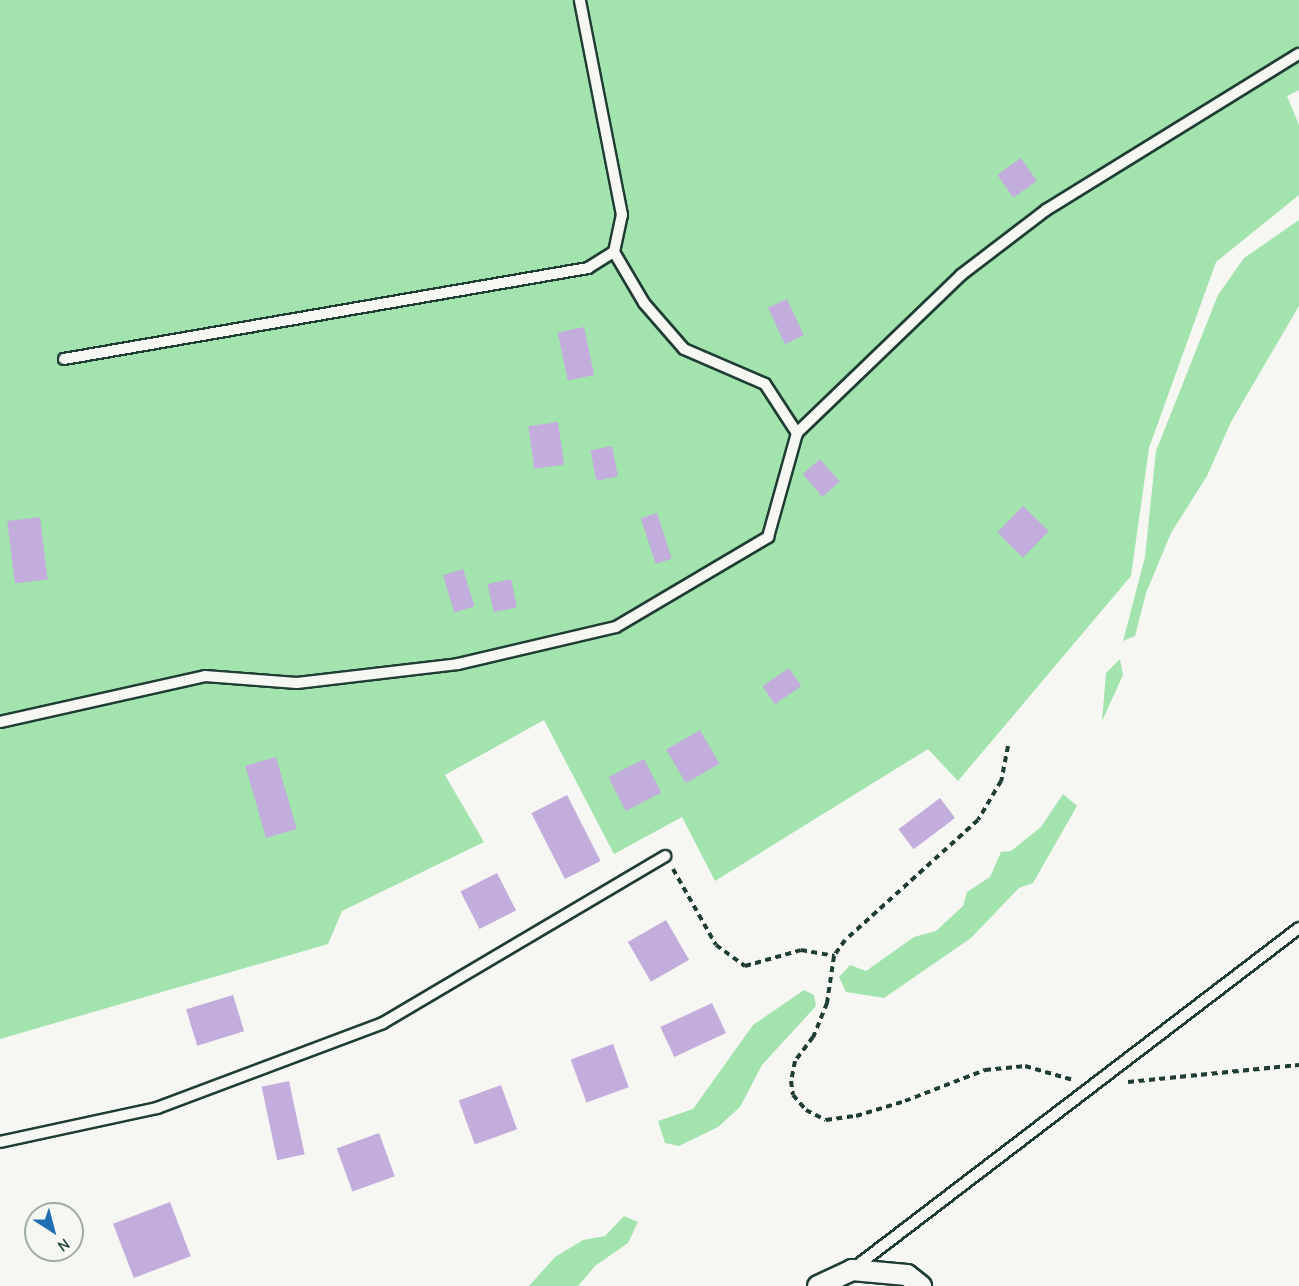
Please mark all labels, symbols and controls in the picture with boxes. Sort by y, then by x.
north arrow [24,1202,84,1262]
text: N [54,1235,73,1255]

